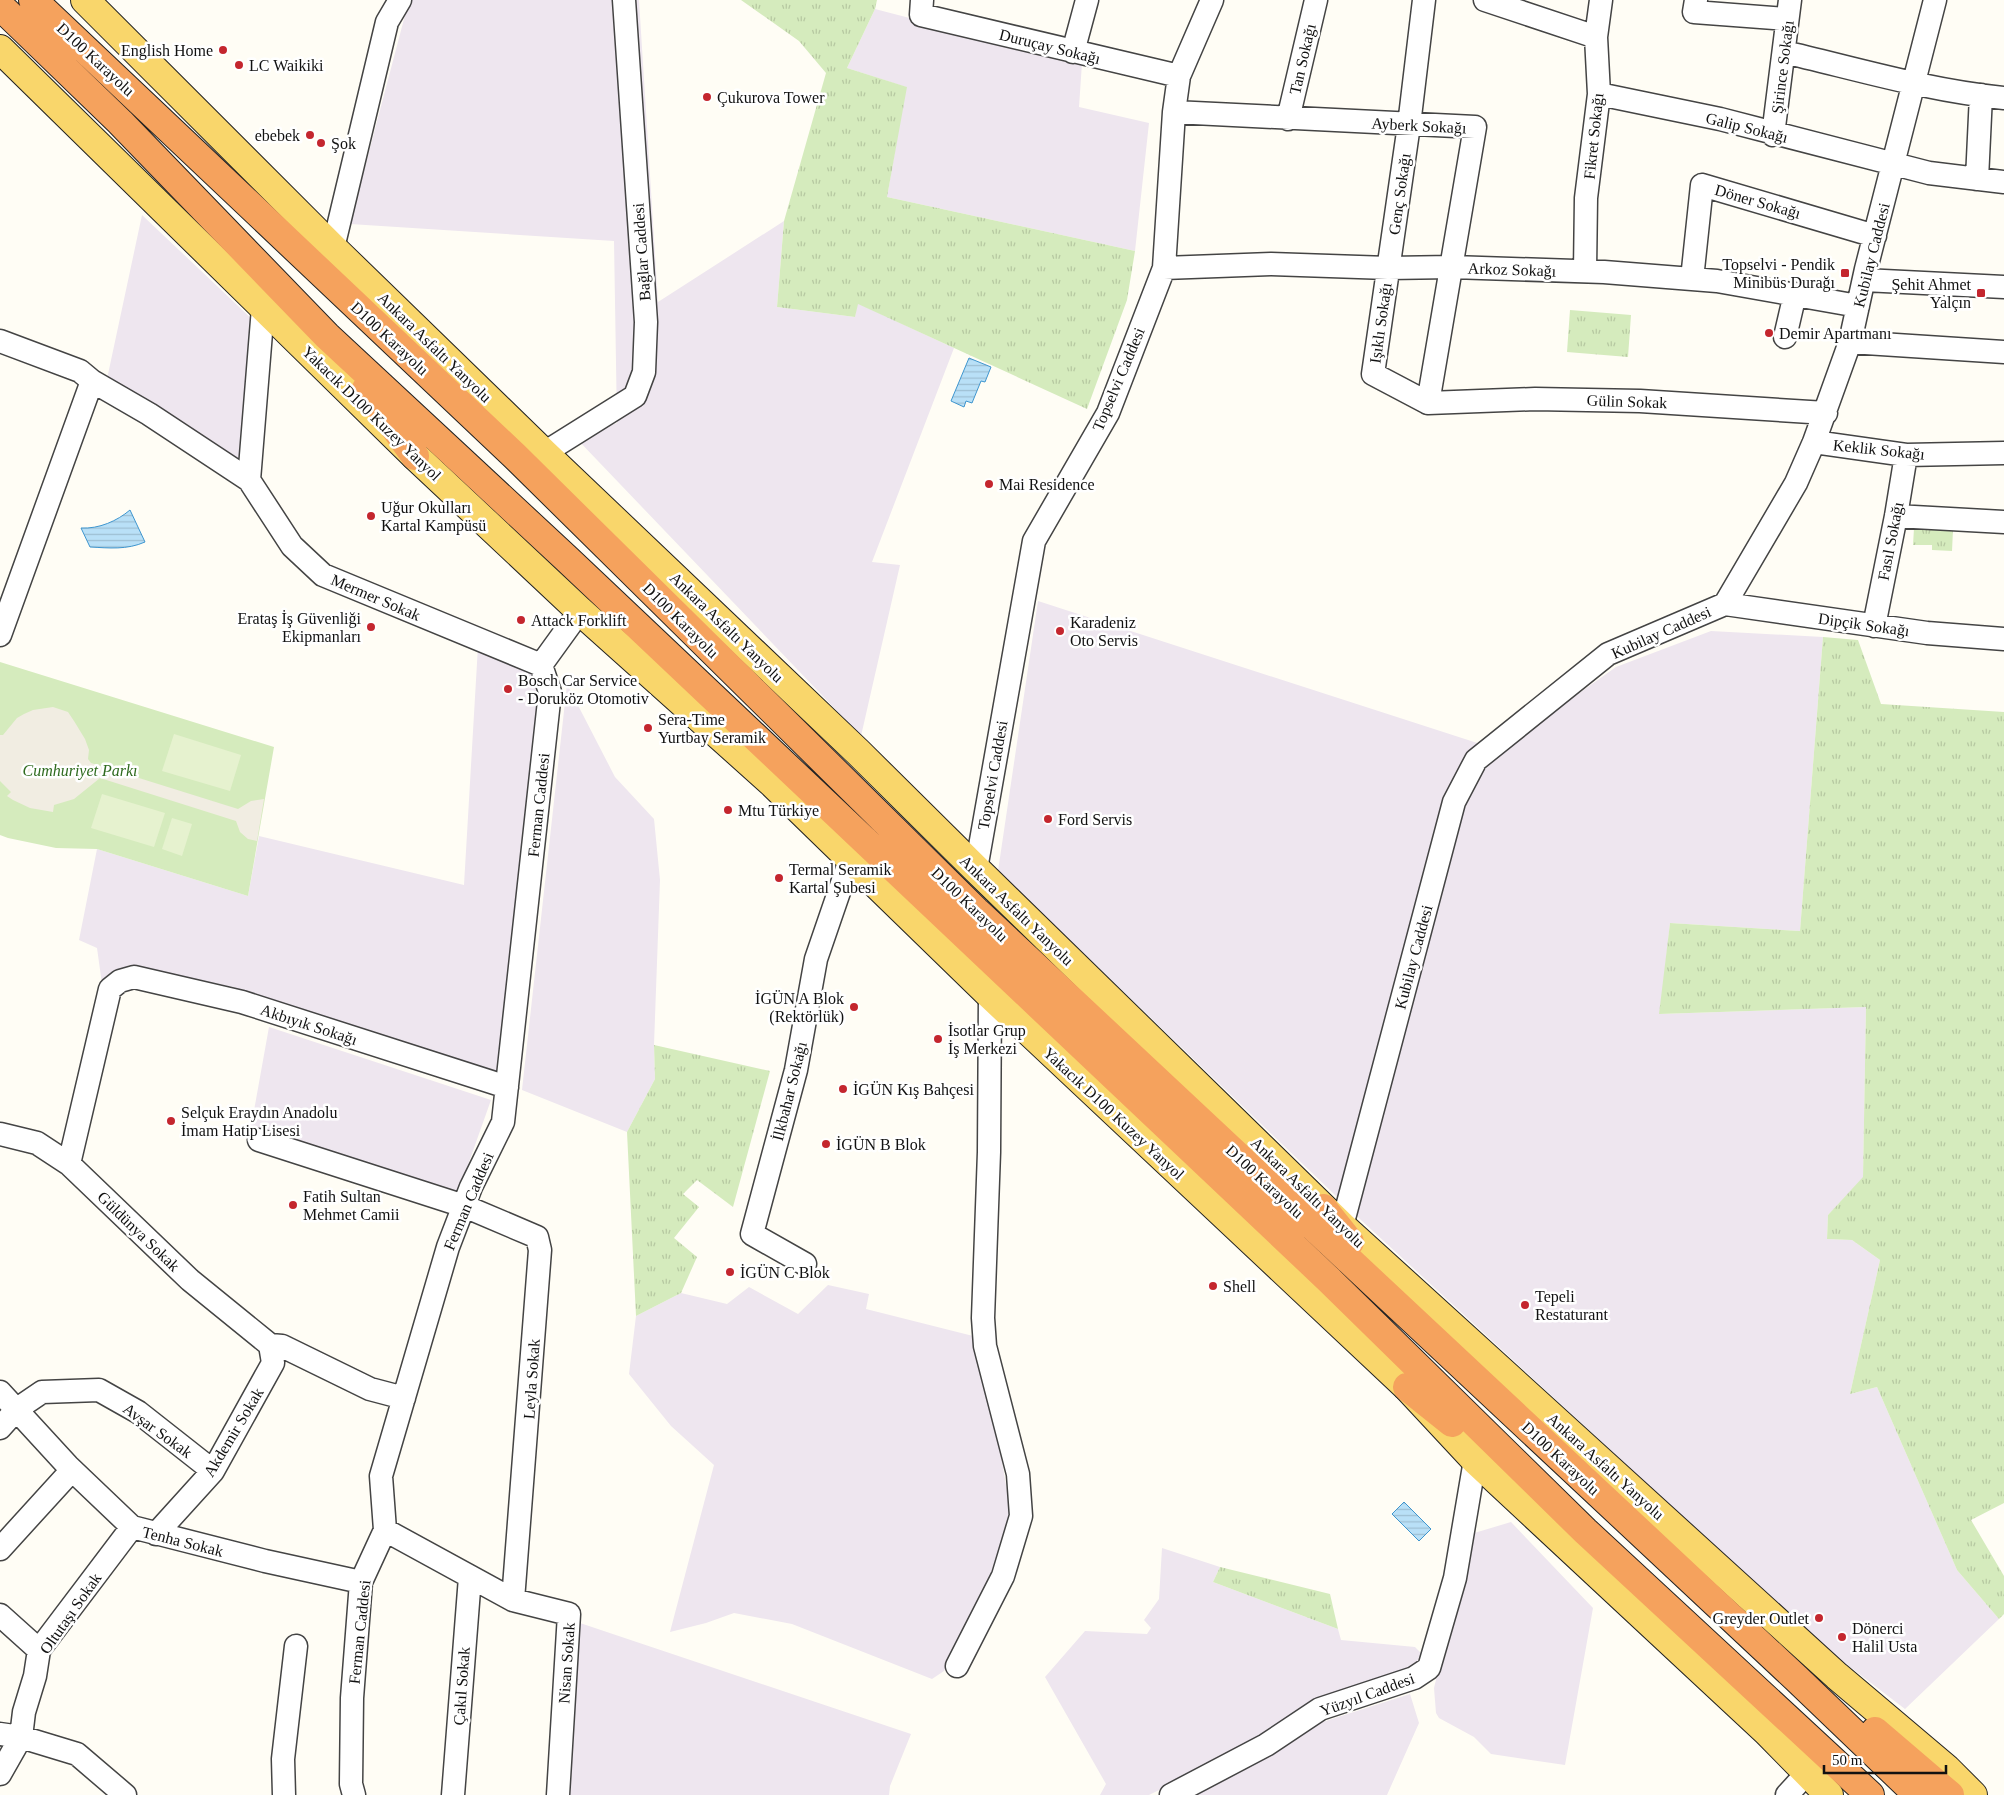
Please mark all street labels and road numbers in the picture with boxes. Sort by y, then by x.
street label: D100 Karayolu [53,19,138,100]
street label: Şirince Sokağı [1768,19,1798,115]
street label: Tan Sokağı [1286,21,1320,96]
street label: Duruçay Sokağı [997,26,1103,68]
street label: Fikret Sokağı [1581,92,1608,180]
street label: Galip Sokağı [1704,109,1790,147]
street label: Ayberk Sokağı [1371,115,1467,138]
street label: Genç Sokağı [1385,152,1415,236]
street label: Döner Sokağı [1713,181,1803,223]
street label: Kubilay Caddesi [1850,201,1894,309]
street label: Bağlar Caddesi [630,202,654,302]
street label: Arkoz Sokağı [1467,259,1557,281]
street label: Işıklı Sokağı [1366,281,1396,365]
street label: Ankara Asfaltı Yanyolu [374,289,495,407]
street label: D100 Karayolu [347,298,432,379]
street label: Topselvi Caddesi [1089,325,1149,434]
street label: Yakacık D100 Kuzey Yanyol [298,343,445,485]
street label: Gülin Sokak [1586,392,1667,411]
street label: Keklik Sokağı [1832,436,1926,464]
street label: Fasıl Sokağı [1875,500,1908,582]
street label: Ankara Asfaltı Yanyolu [666,569,787,687]
street label: Mermer Sokak [329,571,423,624]
street label: D100 Karayolu [639,579,722,662]
street label: Kubilay Caddesi [1609,603,1714,663]
street label: Dipçik Sokağı [1817,610,1911,640]
street label: Topselvi Caddesi [975,719,1012,831]
street label: Ferman Caddesi [525,752,552,858]
street label: Ankara Asfaltı Yanyolu [956,852,1077,970]
street label: D100 Karayolu [927,864,1011,946]
street label: Kubilay Caddesi [1391,903,1437,1011]
street label: Akbıyık Sokağı [258,1001,360,1049]
street label: İlkbahar Sokağı [769,1039,811,1143]
street label: Yakacık D100 Kuzey Yanyol [1039,1044,1188,1184]
street label: Ankara Asfaltı Yanyolu [1247,1134,1368,1252]
street label: D100 Karayolu [1222,1141,1307,1222]
street label: Ferman Caddesi [440,1149,497,1253]
street label: Güldünya Sokak [94,1188,183,1275]
street label: Leyla Sokak [520,1338,544,1420]
street label: Akdemir Sokak [200,1385,267,1480]
street label: Avşar Sokak [119,1400,195,1462]
street label: Ankara Asfaltı Yanyolu [1543,1410,1667,1524]
street label: D100 Karayolu [1518,1418,1603,1499]
street label: Tenha Sokak [141,1523,225,1560]
street label: Oltutaşı Sokak [36,1570,105,1658]
street label: Ferman Caddesi [346,1579,373,1685]
street label: Nisan Sokak [555,1622,578,1704]
street label: Çakıl Sokak [450,1646,474,1726]
street label: Yüzyıl Caddesi [1318,1669,1418,1720]

